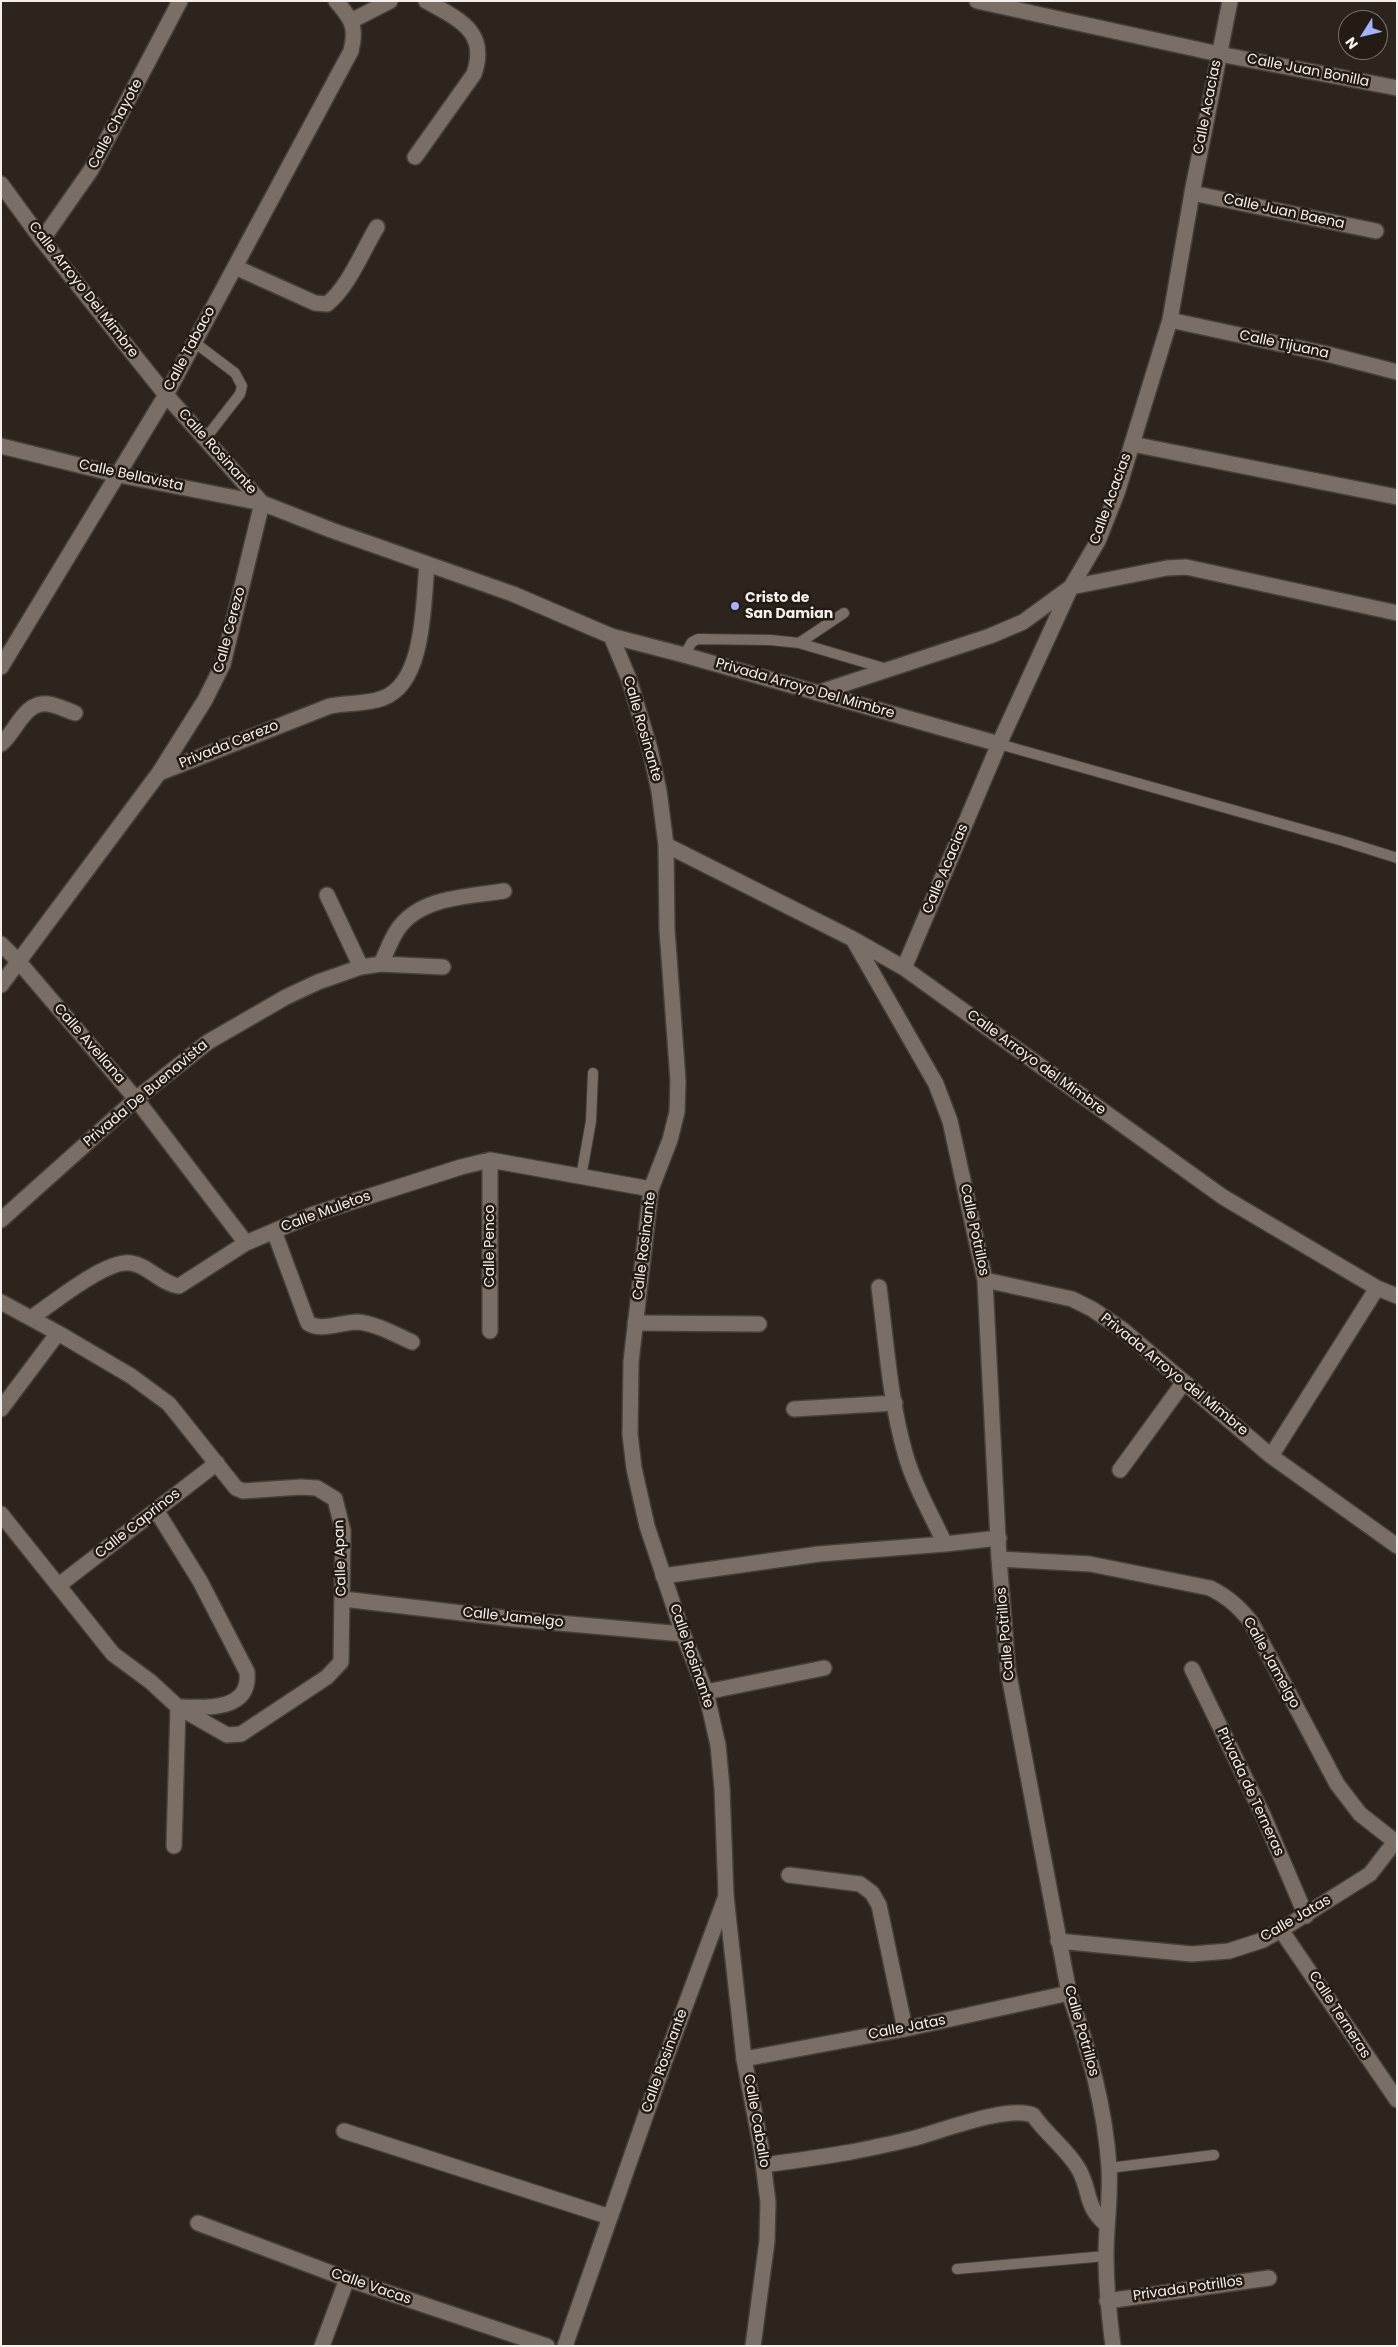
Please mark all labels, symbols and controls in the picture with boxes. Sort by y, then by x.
north arrow [1338,10,1388,60]
text: N [1340,33,1363,53]
street label: Calle Juan Bonilla [1245,51,1371,91]
street label: Calle Acacias [1191,58,1225,156]
street label: Calle Chayote [85,76,147,172]
street label: Calle Juan Baena [1222,191,1346,233]
street label: Calle Arroyo Del Mimbre [25,219,141,361]
street label: Calle Tabaco [161,304,219,394]
street label: Calle Tijuana [1238,327,1330,363]
street label: Calle Rosinante [174,406,260,498]
street label: Calle Acacias [1087,451,1135,547]
street label: Calle Bellavista [77,457,185,495]
street label: Calle Cerezo [210,585,250,675]
place label: Cristo de San Damian [745,590,833,622]
marker: Cristo de San Damian [729,600,741,612]
street label: Privada Arroyo Del Mimbre [714,655,896,723]
street label: Calle Rosinante [619,674,665,784]
street label: Privada Cerezo [177,717,281,773]
street label: Calle Acacias [920,822,972,916]
street label: Calle Avellana [50,1001,128,1087]
street label: Calle Arroyo del Mimbre [963,1007,1109,1119]
street label: Privada De Buenavista [81,1037,211,1151]
street label: Calle Potrillos [956,1182,992,1278]
street label: Calle Muletos [279,1188,373,1236]
street label: Calle Rosinante [630,1191,660,1301]
street label: Calle Penco [482,1205,498,1287]
street label: Privada Arroyo del Mimbre [1097,1310,1251,1440]
street label: Calle Caprinos [92,1486,184,1562]
street label: Calle Apan [331,1519,351,1597]
street label: Calle Potrillos [994,1587,1018,1681]
street label: Calle Rosinante [665,1602,717,1710]
street label: Calle Jamelgo [462,1604,564,1632]
street label: Calle Jamelgo [1239,1615,1303,1711]
street label: Privada de Terneras [1213,1725,1287,1859]
street label: Calle Jatas [1258,1892,1334,1946]
street label: Calle Terneras [1305,1968,1373,2062]
street label: Calle Potrillos [1060,1984,1102,2078]
street label: Calle Rosinante [638,2007,692,2115]
street label: Calle Jatas [867,2012,947,2044]
street label: Calle Caballo [740,2073,772,2169]
street label: Calle Vacas [329,2265,413,2309]
street label: Privada Potrillos [1132,2273,1244,2305]

